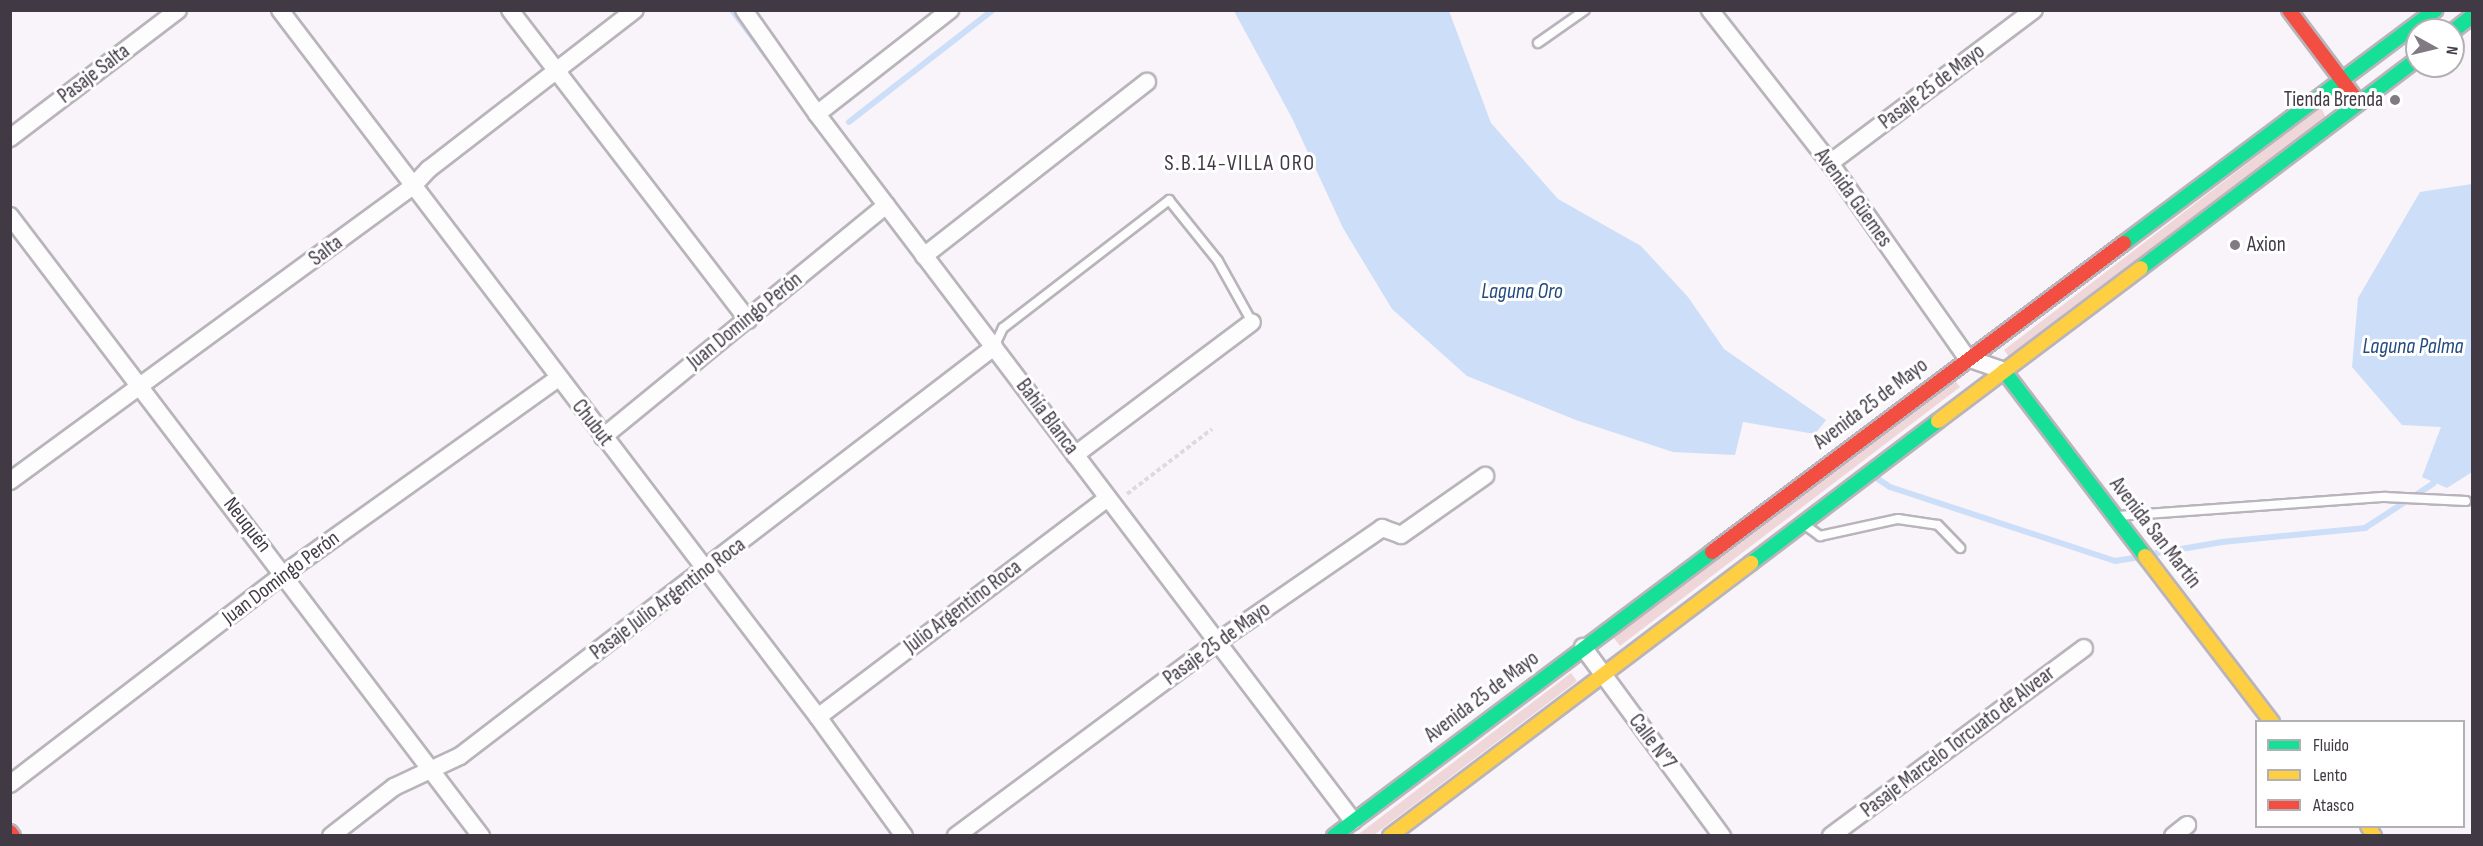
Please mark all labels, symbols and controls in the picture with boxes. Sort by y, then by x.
north arrow [2405,18,2465,78]
street label: Pasaje Salta [53,39,135,109]
street label: Pasaje 25 de Mayo [1874,39,1990,135]
text: N [2441,45,2461,56]
place label: Tienda Brenda [2284,87,2383,113]
marker: Tienda Brenda [2388,93,2402,107]
street label: Avenida Güemes [1809,144,1897,252]
district label: S.B.14-VILLA ORO [1164,151,1316,177]
street label: Salta [304,230,348,272]
place label: Axion [2247,232,2286,258]
marker: Axion [2228,238,2242,252]
street label: Juan Domingo Perón [683,267,807,375]
water label: Laguna Oro [1481,279,1563,305]
water label: Laguna Palma [2363,334,2463,360]
street label: Avenida 25 de Mayo [1809,353,1933,455]
street label: Bahía Blanca [1010,374,1084,460]
street label: Chubut [566,395,618,451]
street label: Avenida San Martín [2104,473,2206,593]
street label: Neuquén [218,492,276,558]
street label: Juan Domingo Perón [218,526,344,630]
street label: Pasaje Julio Argentino Roca [586,532,750,666]
street label: Julio Argentino Roca [900,555,1026,659]
street label: Pasaje 25 de Mayo [1159,597,1275,691]
street label: Avenida 25 de Mayo [1420,646,1544,748]
street label: Pasaje Marcelo Torcuato de Alvear [1856,661,2060,823]
street label: Calle N°7 [1623,709,1681,775]
legend [2255,720,2465,828]
text: Fluido [2313,735,2349,756]
text: Lento [2313,765,2347,786]
text: Atasco [2313,795,2354,816]

